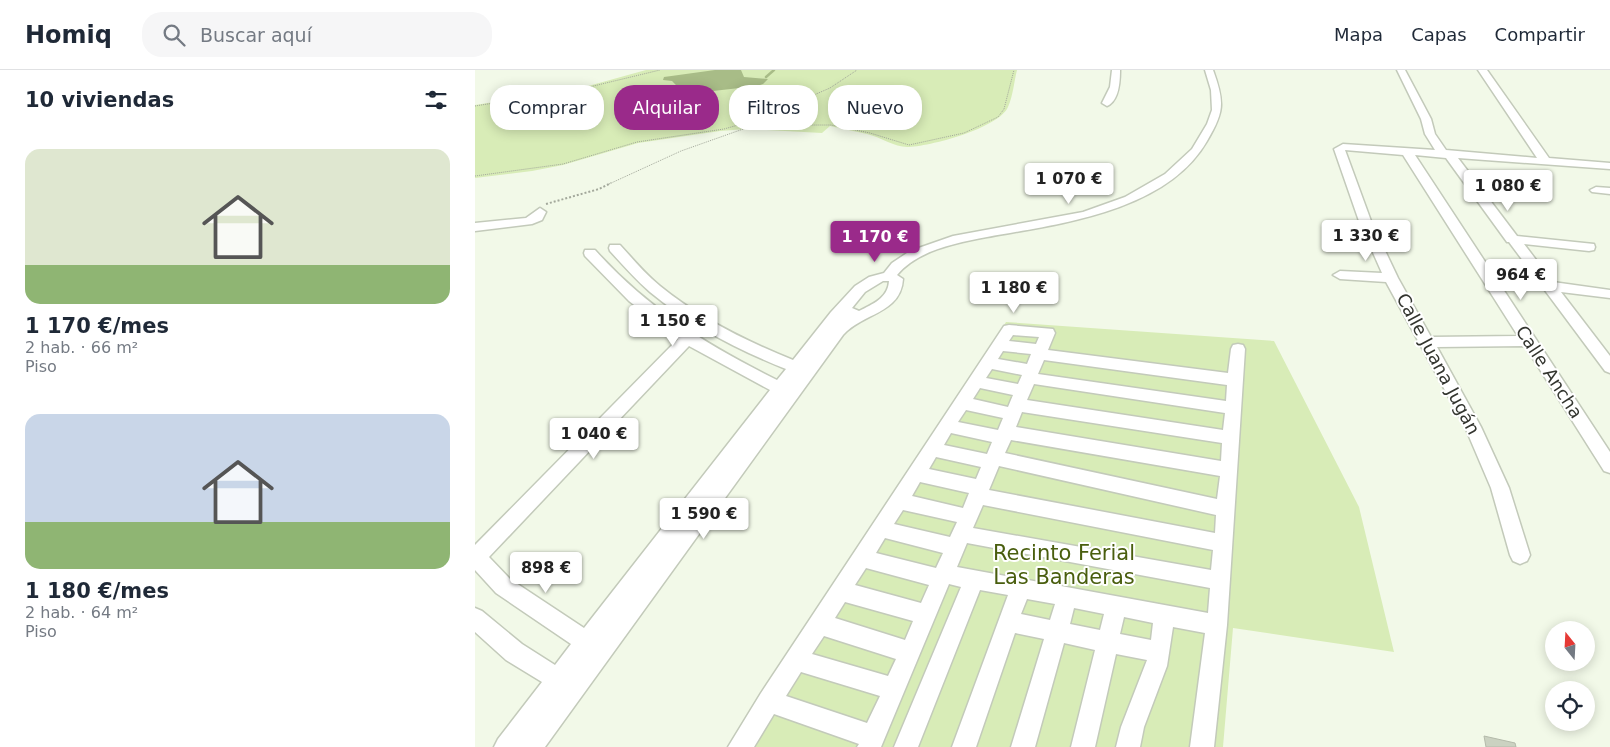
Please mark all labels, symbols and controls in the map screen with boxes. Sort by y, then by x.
search box [142,12,492,57]
text: Homiq [25,21,112,49]
icon: search [160,21,188,49]
text: Buscar aquí [200,24,312,46]
text: Mapa [1334,24,1383,45]
text: Capas [1411,24,1467,45]
text: Compartir [1495,24,1585,45]
chip: Comprar [490,85,604,130]
chip: Alquilar [614,85,719,130]
chip: Filtros [729,85,818,130]
chip: Nuevo [828,85,922,130]
icon: filters [422,86,450,114]
text: 10 viviendas [25,88,174,112]
pin: 1 070 € [1023,162,1115,205]
text: 1 070 € [1036,169,1102,188]
pin: 1 080 € [1462,170,1554,212]
text: 1 080 € [1475,176,1541,195]
icon: home [193,182,283,272]
pin: 1 170 € [829,220,921,263]
pin: 1 330 € [1320,220,1412,262]
text: 1 330 € [1333,226,1399,245]
text: 1 170 € [842,227,908,246]
pin: 964 € [1486,258,1556,301]
text: 964 € [1496,265,1546,284]
pin: 1 180 € [968,272,1060,314]
text: 1 180 € [981,278,1047,297]
street label: Calle Juana Jugán [1392,290,1485,438]
pin: 1 150 € [627,304,719,347]
text: 1 150 € [640,311,706,330]
text: 1 170 €/mes [25,314,169,338]
street label: Calle Ancha [1512,321,1587,422]
text: 2 hab. · 66 m² [25,338,138,357]
text: Piso [25,357,57,376]
pin: 1 040 € [548,418,640,460]
text: 1 040 € [561,424,627,443]
icon: home [193,447,283,537]
pin: 1 590 € [658,498,750,540]
text: 1 590 € [671,504,737,523]
park label: Recinto Ferial Las Banderas [993,541,1135,589]
pin: 898 € [511,552,581,594]
text: 898 € [521,558,571,577]
text: 1 180 €/mes [25,579,169,603]
text: 2 hab. · 64 m² [25,603,138,622]
north arrow [1545,621,1595,671]
map controls [1545,621,1595,731]
text: Piso [25,622,57,641]
button: locate [1545,681,1595,731]

